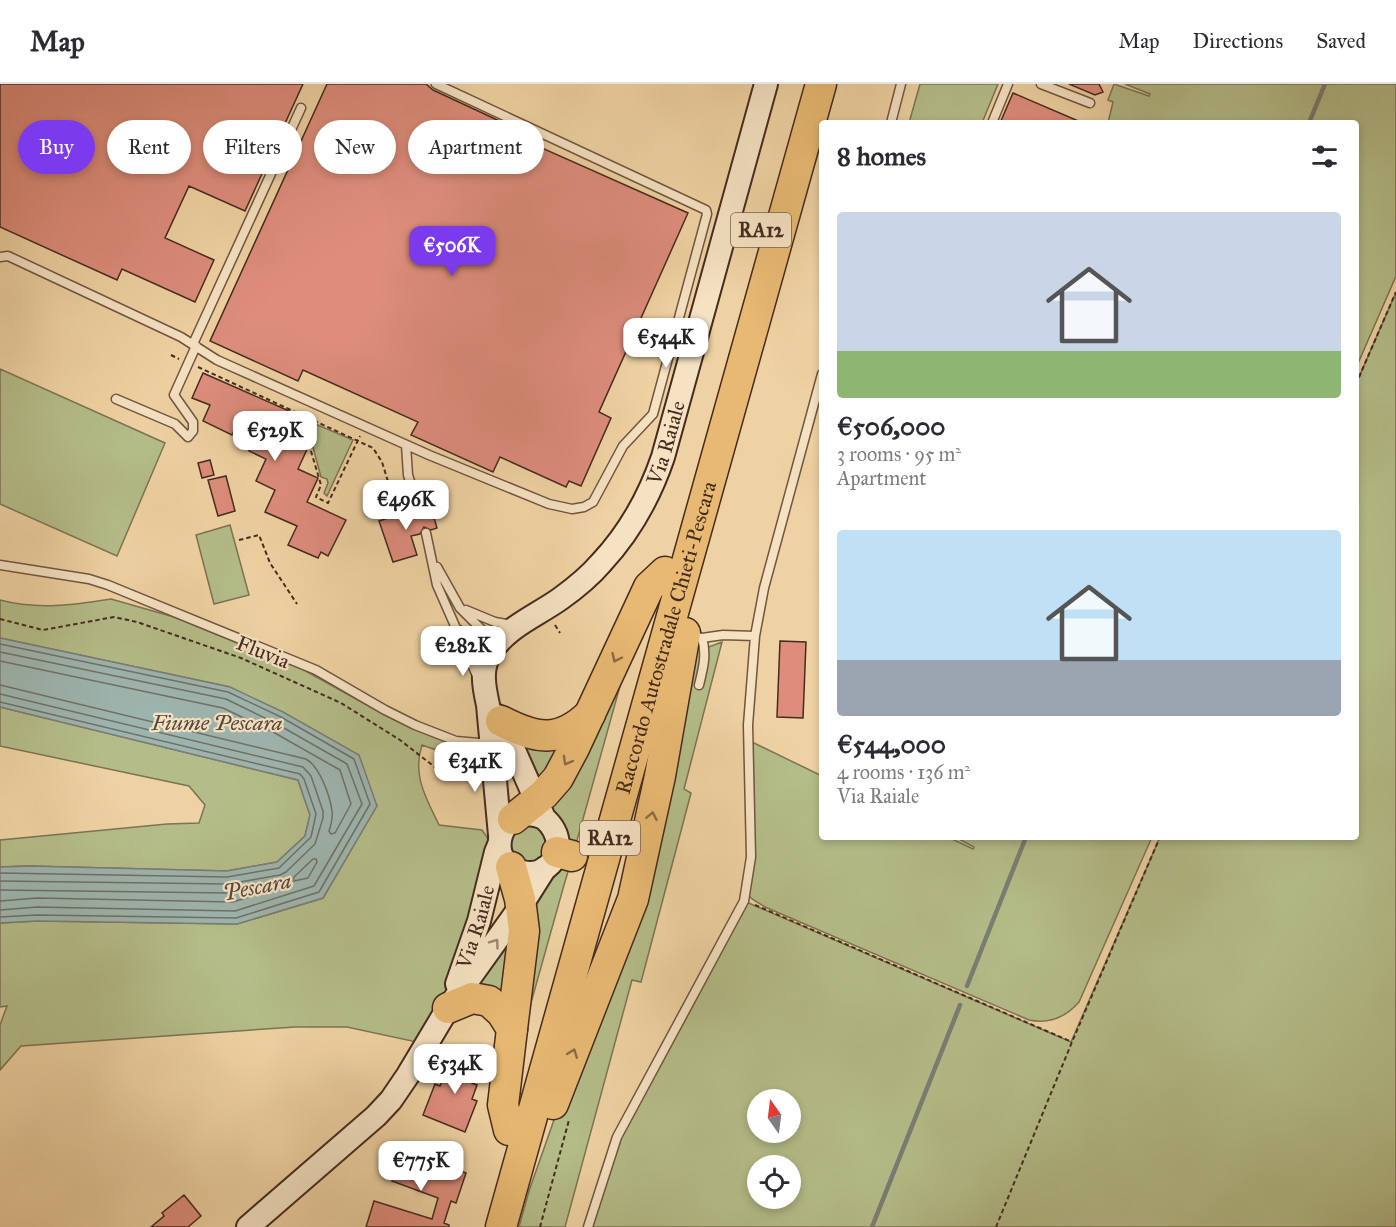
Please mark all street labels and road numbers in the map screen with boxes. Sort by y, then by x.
road number: RA12 [731,213,791,247]
street label: Via Raiale [640,398,691,490]
street label: Raccordo Autostradale Chieti-Pescara [610,478,722,797]
street label: Fluvia [233,630,294,674]
road number: RA12 [580,821,640,855]
street label: Via Raiale [450,882,500,973]

